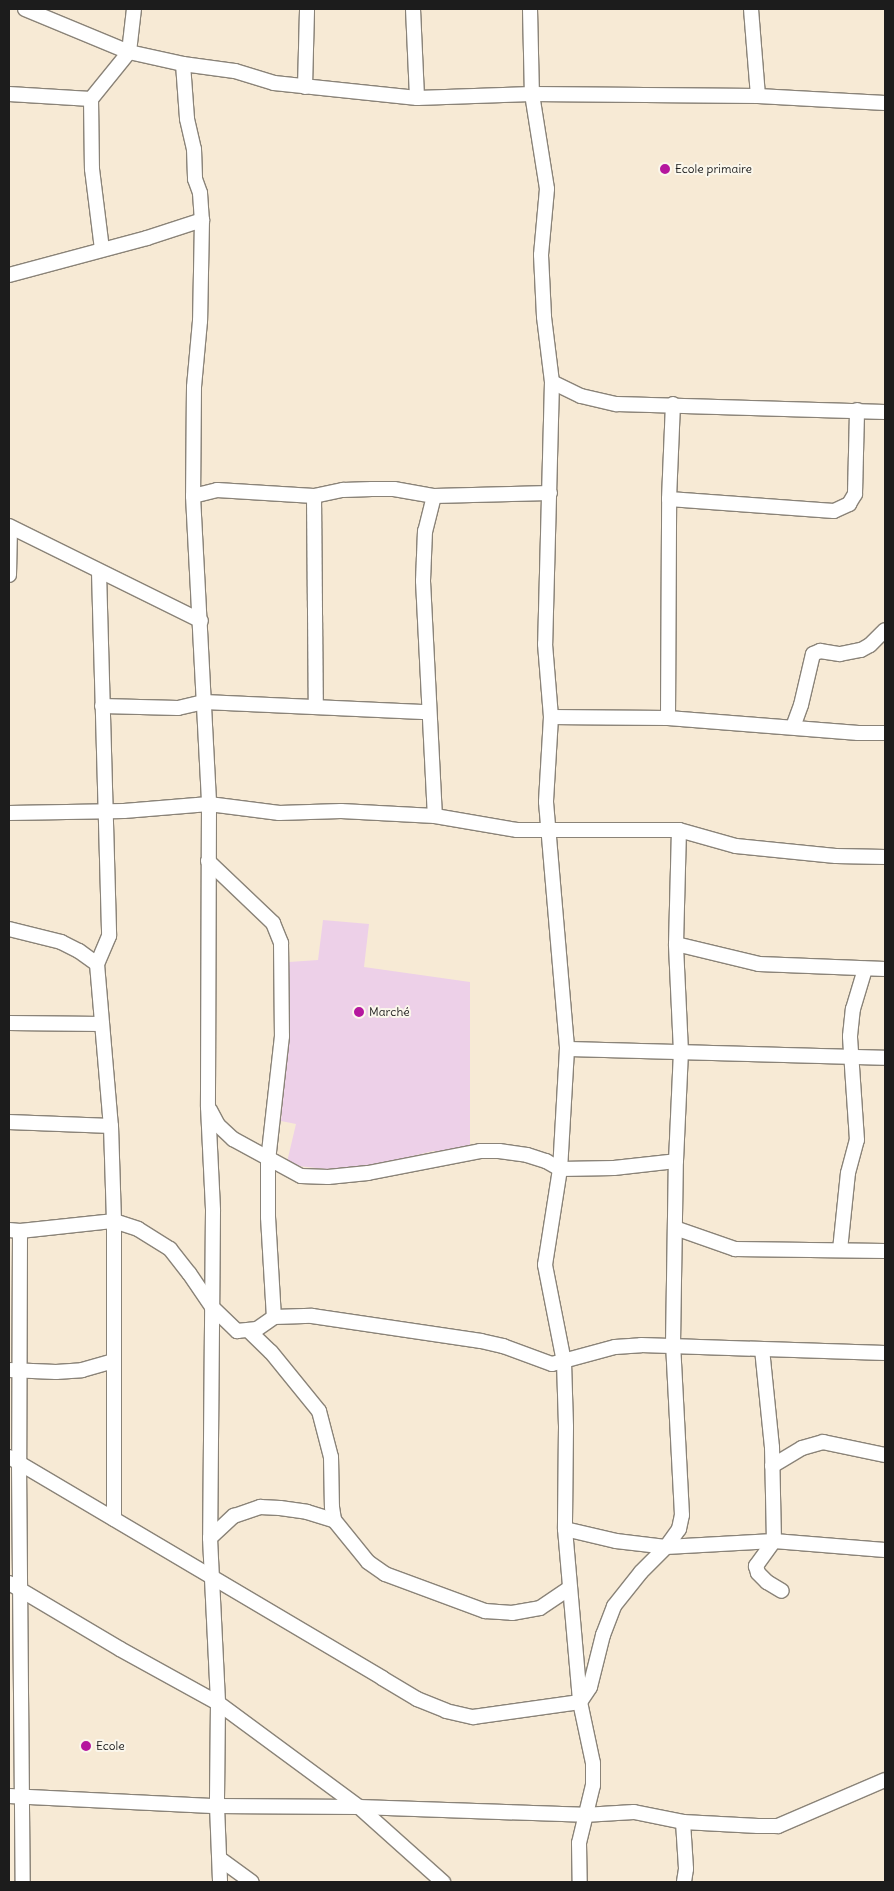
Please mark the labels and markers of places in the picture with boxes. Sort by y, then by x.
place label: Ecole primaire [675,162,752,176]
marker: Ecole primaire [659,163,671,175]
place label: Marché [369,1005,410,1019]
marker: Marché [353,1006,365,1018]
place label: Ecole [96,1739,125,1753]
marker: Ecole [80,1740,92,1752]

